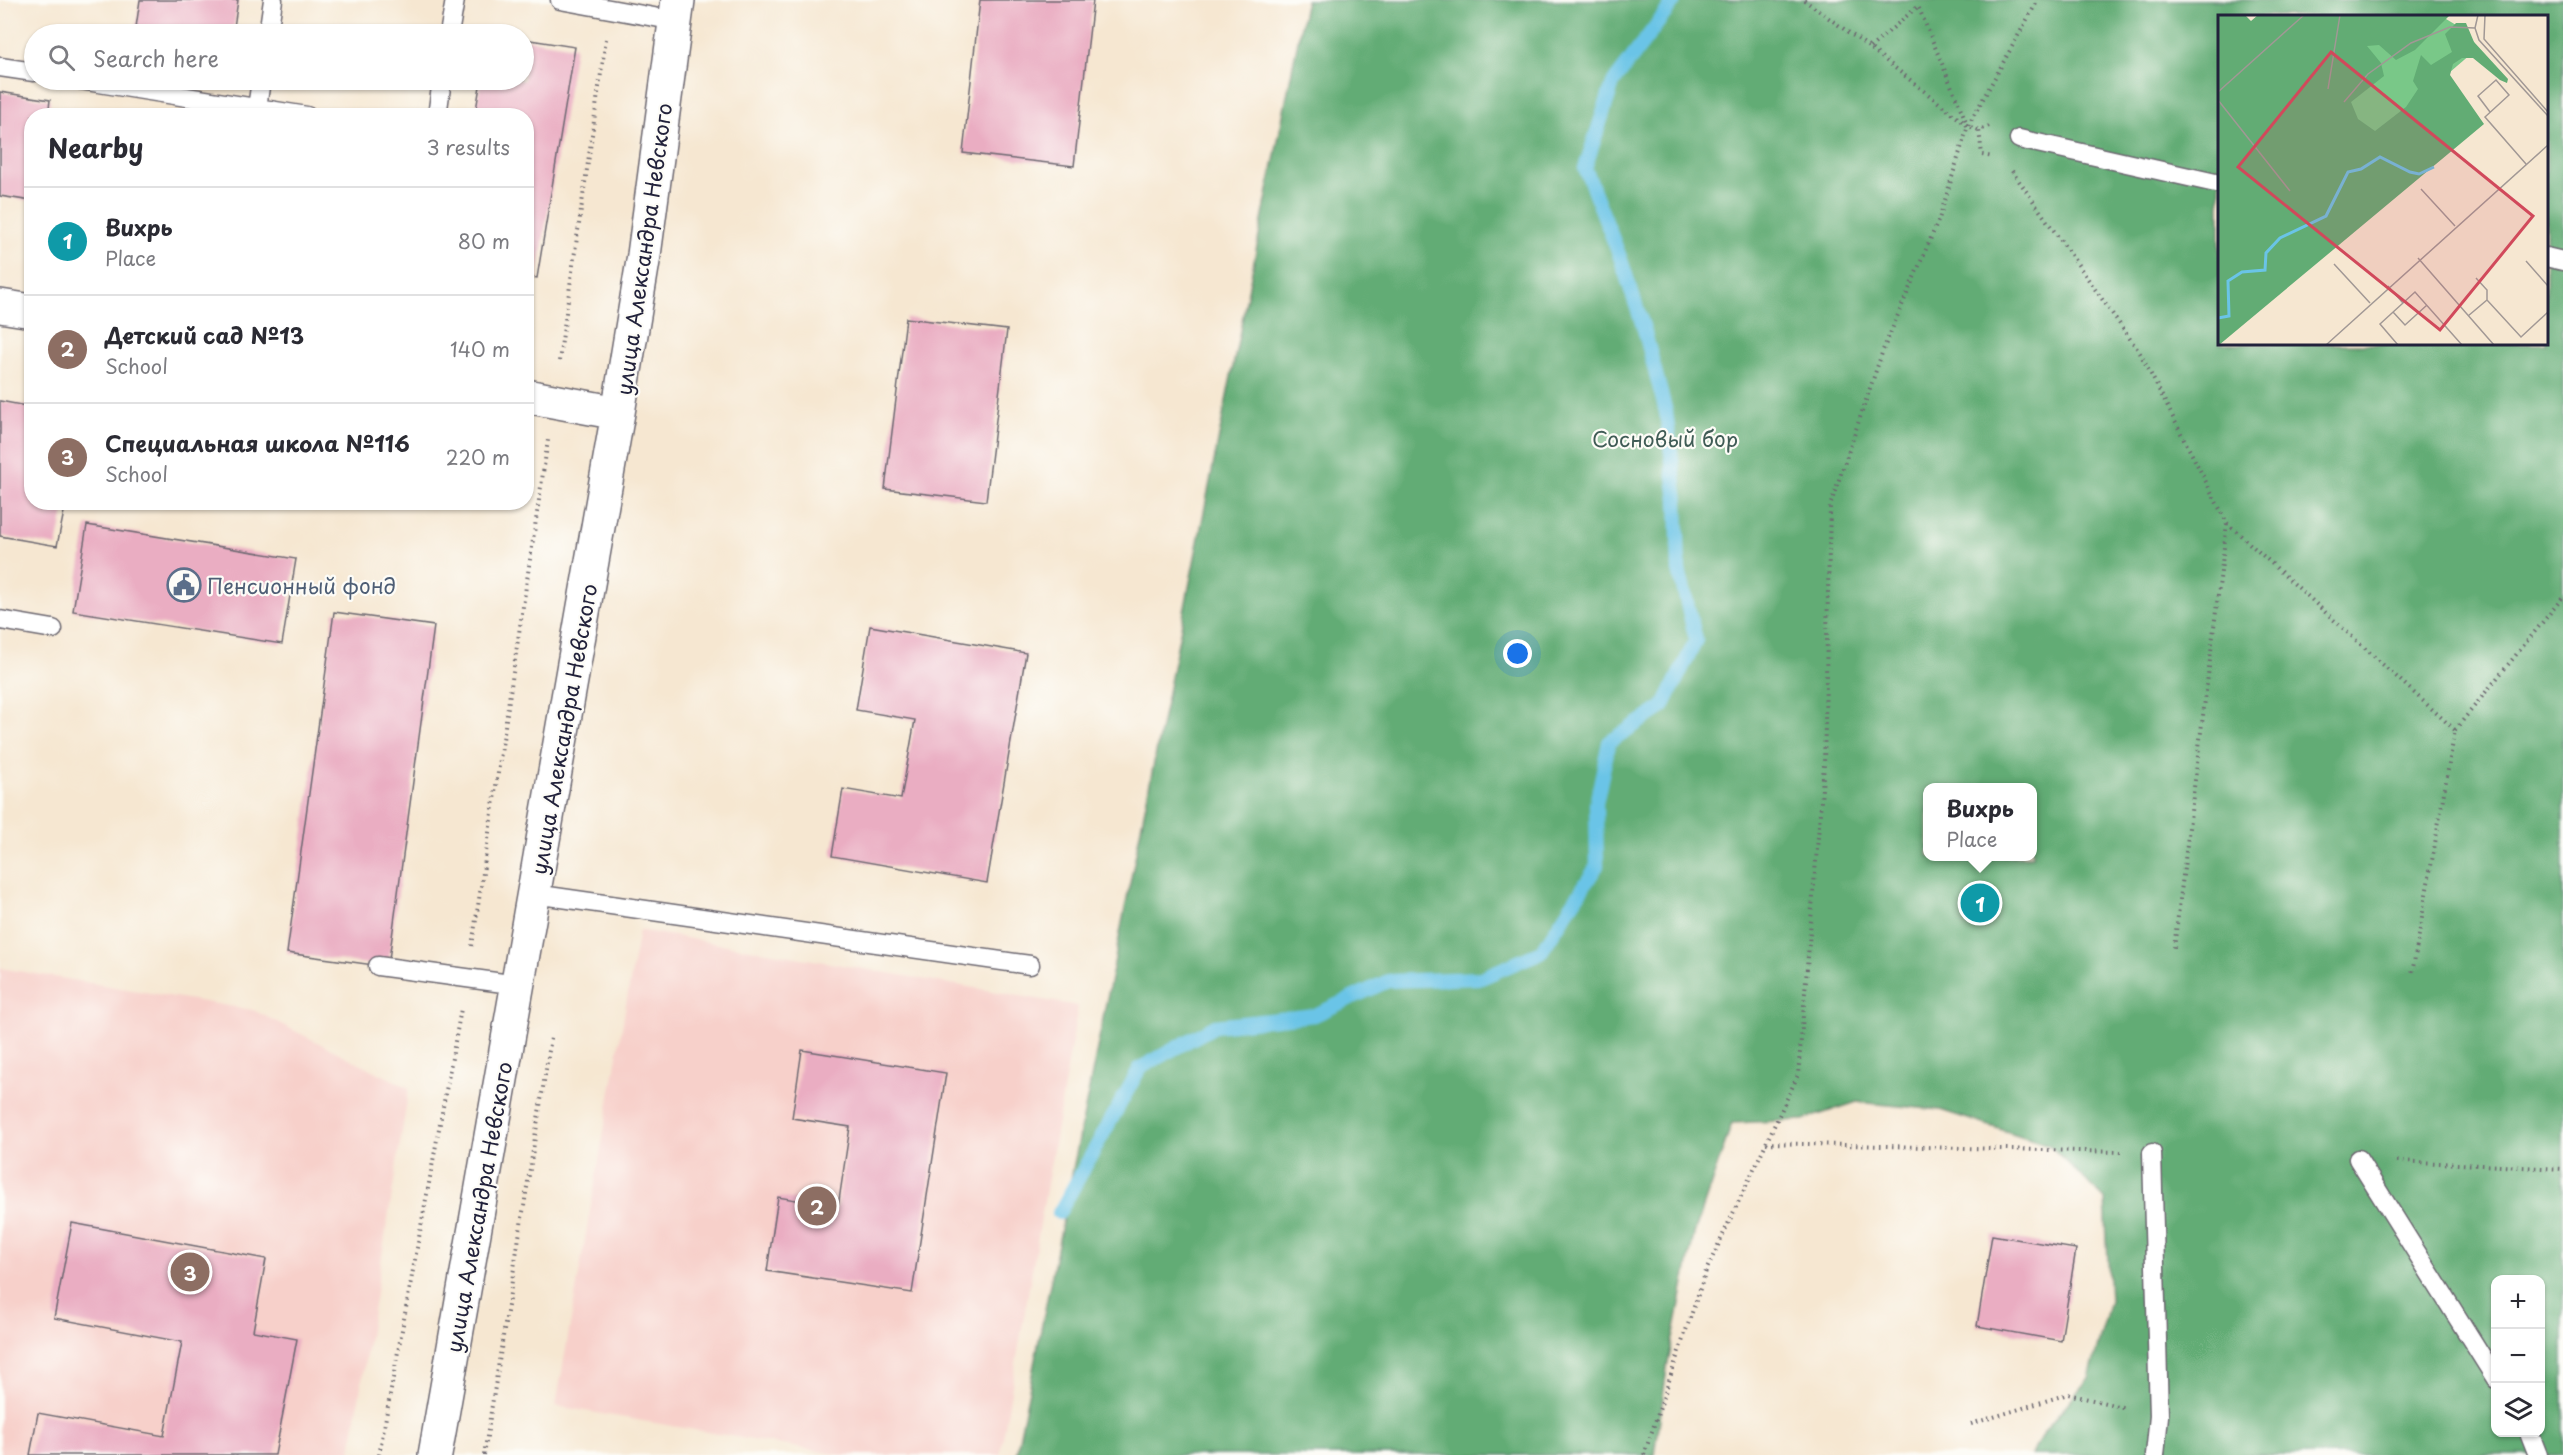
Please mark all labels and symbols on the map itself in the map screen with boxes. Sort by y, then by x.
inset map [2218,15,2548,345]
street label: улица Александра Невского [607,101,679,397]
park label: Сосновый бор [1592,422,1738,454]
public building icon: Пенсионный фонд [166,567,202,603]
place label: Пенсионный фонд [207,569,396,601]
street label: улица Александра Невского [522,581,604,877]
your location [1503,639,1532,668]
pin: 1 [1960,880,2000,926]
street label: улица Александра Невского [437,1059,519,1355]
pin: 2 [798,1184,836,1228]
pin: 3 [170,1250,210,1294]

